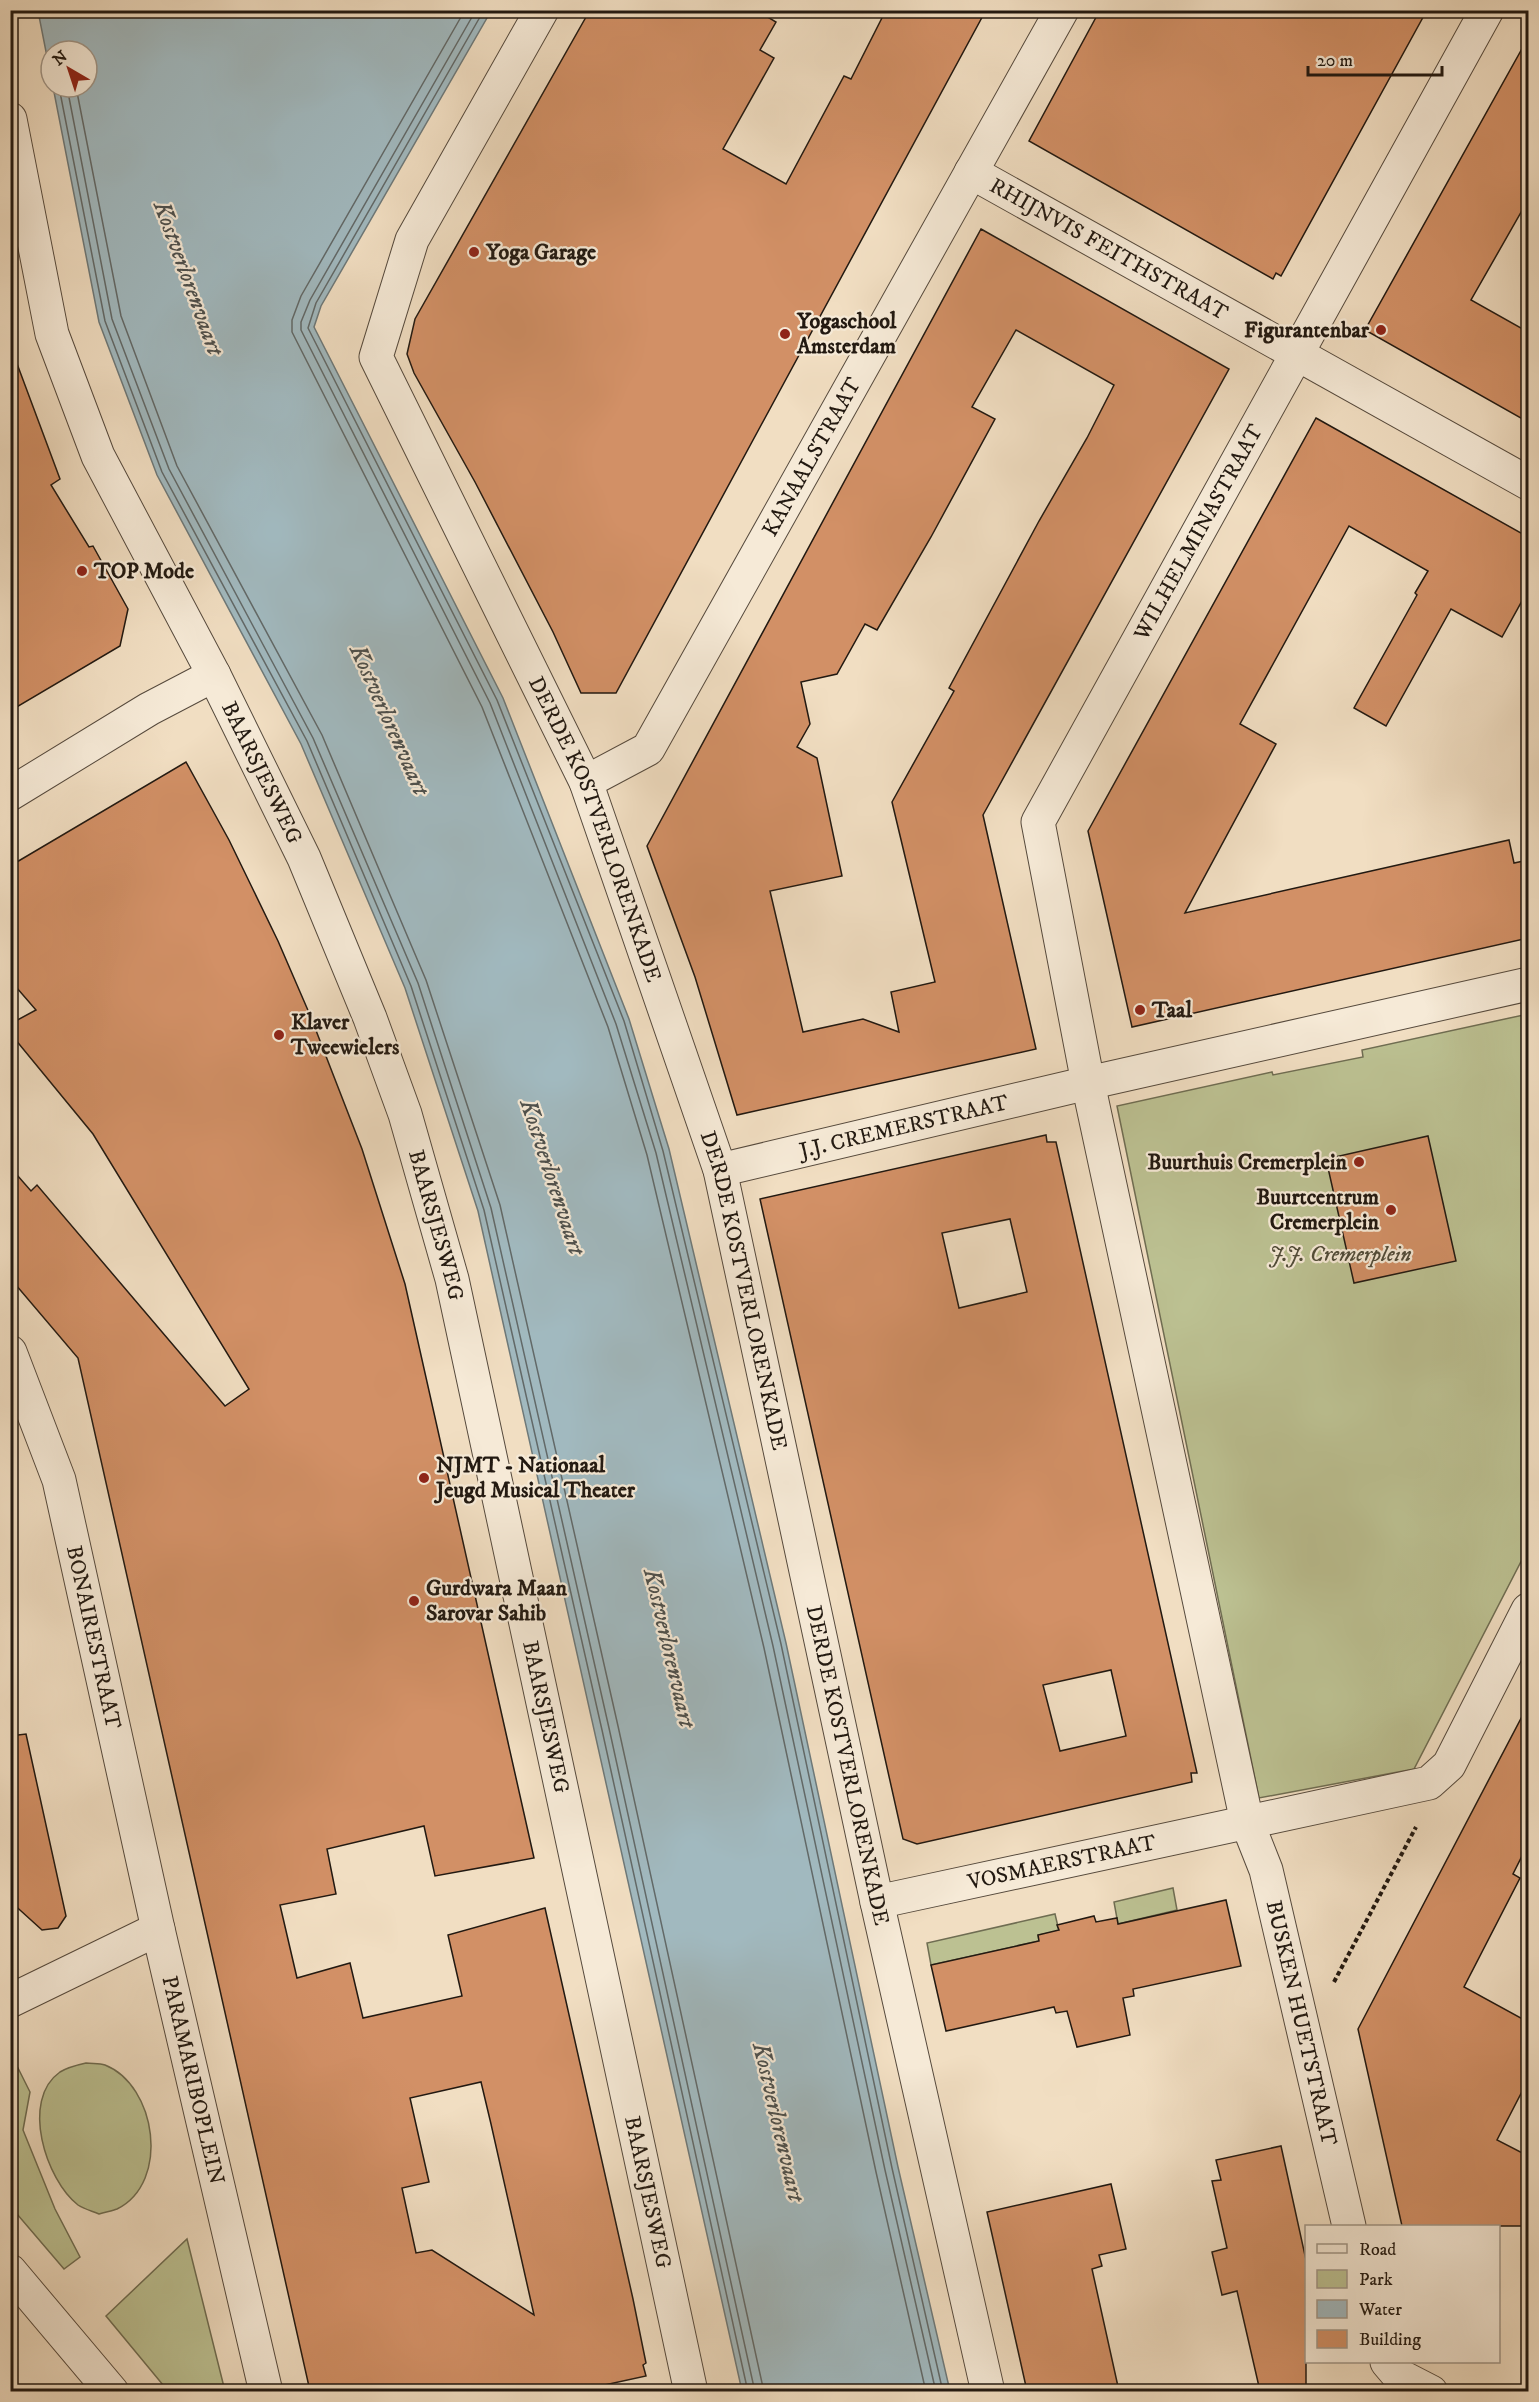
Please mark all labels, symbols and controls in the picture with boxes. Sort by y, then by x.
north arrow [39,39,99,99]
scale bar [1308,39,1442,77]
text: N [49,46,72,70]
text: 20 m [1317,50,1353,72]
street label: RHIJNVIS FEITHSTRAAT [985,172,1233,326]
water label: Kostverlorenvaart [146,196,230,361]
place label: Yoga Garage [485,239,596,266]
marker: Yoga Garage [467,245,481,259]
place label: Yogaschool Amsterdam [796,308,897,360]
place label: Figurantenbar [1244,317,1370,344]
marker: Figurantenbar [1374,323,1388,337]
marker: Yogaschool Amsterdam [778,327,792,341]
street label: KANAALSTRAAT [756,372,867,541]
street label: WILHELMINASTRAAT [1127,419,1269,646]
place label: TOP Mode [93,558,194,585]
marker: TOP Mode [75,564,89,578]
water label: Kostverlorenvaart [342,639,436,802]
street label: DERDE KOSTVERLORENKADE [522,672,668,986]
street label: BAARSJESWEG [216,697,308,848]
place label: Taal [1151,997,1192,1024]
marker: Taal [1133,1003,1147,1017]
place label: Klaver Tweewielers [290,1009,400,1061]
marker: Klaver Tweewielers [272,1028,286,1042]
street label: J.J. CREMERSTRAAT [795,1089,1011,1165]
water label: Kostverlorenvaart [512,1094,592,1260]
street label: DERDE KOSTVERLORENKADE [694,1127,793,1453]
street label: BAARSJESWEG [402,1147,470,1303]
place label: Buurthuis Cremerplein [1148,1149,1347,1176]
marker: Buurthuis Cremerplein [1352,1155,1366,1169]
place label: Buurtcentrum Cremerplein [1256,1184,1379,1236]
marker: Buurtcentrum Cremerplein [1384,1203,1398,1217]
park label: J.J. Cremerplein [1269,1241,1411,1268]
place label: NJMT - Nationaal Jeugd Musical Theater [433,1452,636,1504]
marker: NJMT - Nationaal Jeugd Musical Theater [417,1471,431,1485]
street label: BONAIRESTRAAT [60,1543,127,1732]
water label: Kostverlorenvaart [636,1565,702,1732]
place label: Gurdwara Maan Sarovar Sahib [426,1575,567,1627]
marker: Gurdwara Maan Sarovar Sahib [407,1594,421,1608]
street label: DERDE KOSTVERLORENKADE [800,1603,895,1928]
street label: BAARSJESWEG [517,1638,576,1796]
street label: VOSMAERSTRAAT [964,1829,1159,1896]
street label: BUSKEN HUETSTRAAT [1260,1898,1342,2149]
street label: PARAMARIBOPLEIN [156,1973,231,2187]
water label: Kostverlorenvaart [745,2039,811,2206]
street label: BAARSJESWEG [619,2113,678,2271]
legend [1305,2225,1500,2363]
text: Road [1359,2239,1396,2261]
text: Park [1359,2269,1393,2291]
text: Water [1358,2299,1402,2321]
text: Building [1359,2329,1421,2351]

